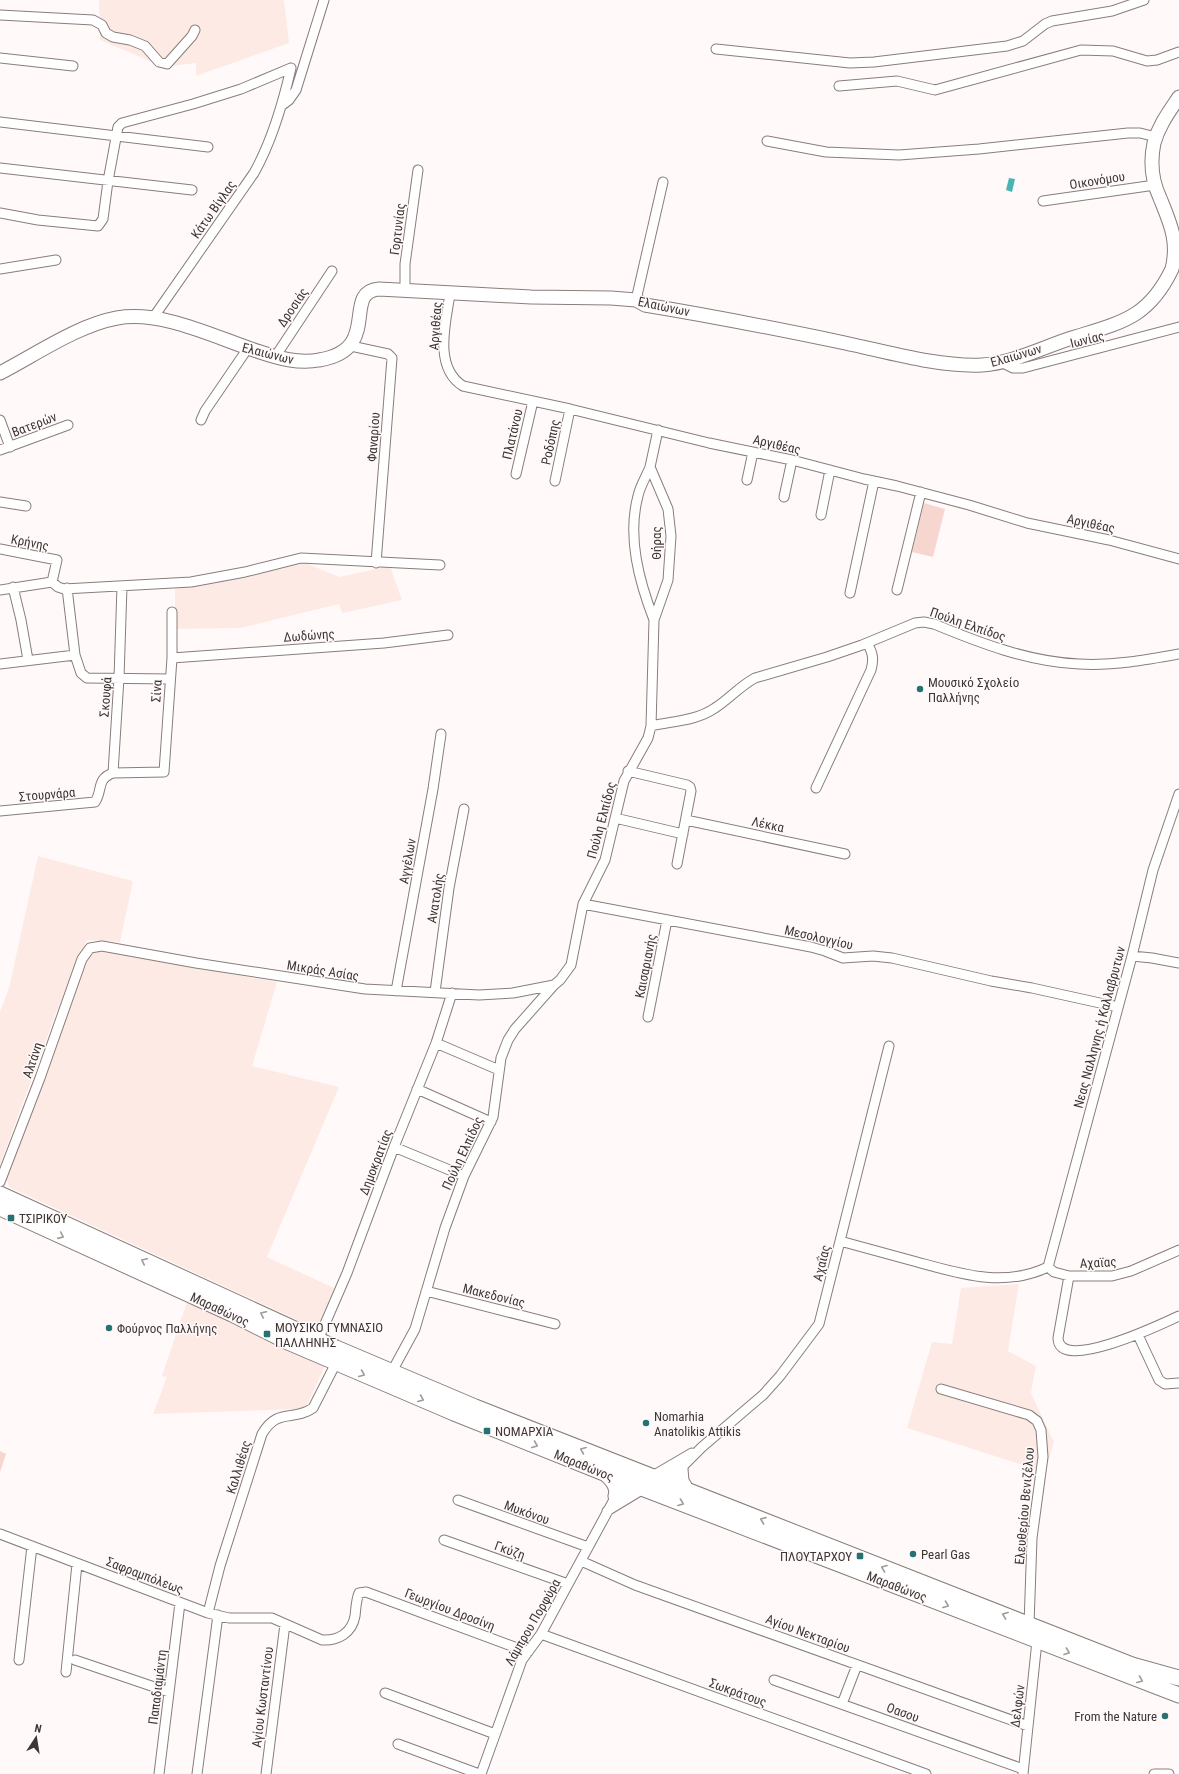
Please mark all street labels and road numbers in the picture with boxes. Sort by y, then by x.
street label: Οικονόμου [1068,169,1126,192]
street label: Κάτω Βίγλας [188,177,239,241]
street label: Γορτυνίας [387,202,408,256]
street label: Δροσιάς [274,285,311,330]
street label: Ελαιώνων [637,294,692,319]
street label: Αργιθέας [426,301,445,351]
street label: Ιωνίας [1069,328,1106,351]
street label: Ελαιώνων [241,340,296,367]
street label: Ελαιώνων [989,341,1044,370]
street label: Πλατάνου [499,407,526,461]
street label: Βατερών [10,409,59,440]
street label: Φαναρίου [364,412,383,462]
street label: Ροδόπης [538,418,563,466]
street label: Αργιθέας [752,432,802,457]
street label: Αργιθέας [1066,511,1116,536]
street label: Θήρας [649,526,664,560]
street label: Κρήνης [10,531,50,554]
street label: Πούλη Ελπίδος [928,605,1008,644]
street label: Δωδώνης [283,626,335,645]
street label: Σκουφά [97,676,114,718]
street label: Σίνα [148,679,165,703]
street label: Πούλη Ελπίδος [584,780,619,860]
street label: Στουρνάρα [18,785,76,804]
street label: Λέκκα [750,814,786,835]
street label: Αγγέλων [396,837,419,885]
street label: Ανατολής [424,872,447,924]
street label: Μεσολογγίου [783,922,855,953]
street label: Καισαριανής [632,933,659,999]
street label: Νεας Nαλληνης ή Καλλαβρυτων [1071,944,1128,1110]
street label: Μικράς Ασίας [286,957,360,984]
street label: Αλτάνη [19,1040,46,1080]
street label: Πούλη Ελπίδος [439,1114,486,1192]
street label: Δημοκρατίας [356,1127,395,1197]
street label: Αχαΐας [810,1243,833,1283]
street label: Αχαϊας [1079,1254,1117,1271]
street label: Μακεδονίας [461,1281,527,1310]
street label: Μαραθώνος [188,1289,252,1330]
street label: Καλλιθέας [223,1439,254,1496]
street label: Μαραθώνος [552,1447,616,1484]
street label: Ελευθερίου Βενιζέλου [1012,1447,1037,1565]
street label: Μυκόνου [502,1497,552,1528]
street label: Γκύζη [493,1538,527,1563]
street label: Σαφραμπόλεως [104,1554,186,1597]
street label: Μαραθώνος [865,1568,929,1605]
street label: Λάμπρου Πορφύρα [502,1576,564,1668]
street label: Γεωργίου Δροσίνη [403,1585,497,1634]
street label: Αγίου Νεκταρίου [764,1611,852,1656]
street label: Αγίου Κωσταντίνου [249,1646,276,1748]
street label: Παπαδιαμάντη [145,1649,170,1725]
street label: Σωκράτους [707,1675,769,1710]
street label: Δελφών [1007,1683,1028,1728]
street label: Οασου [885,1700,921,1725]

